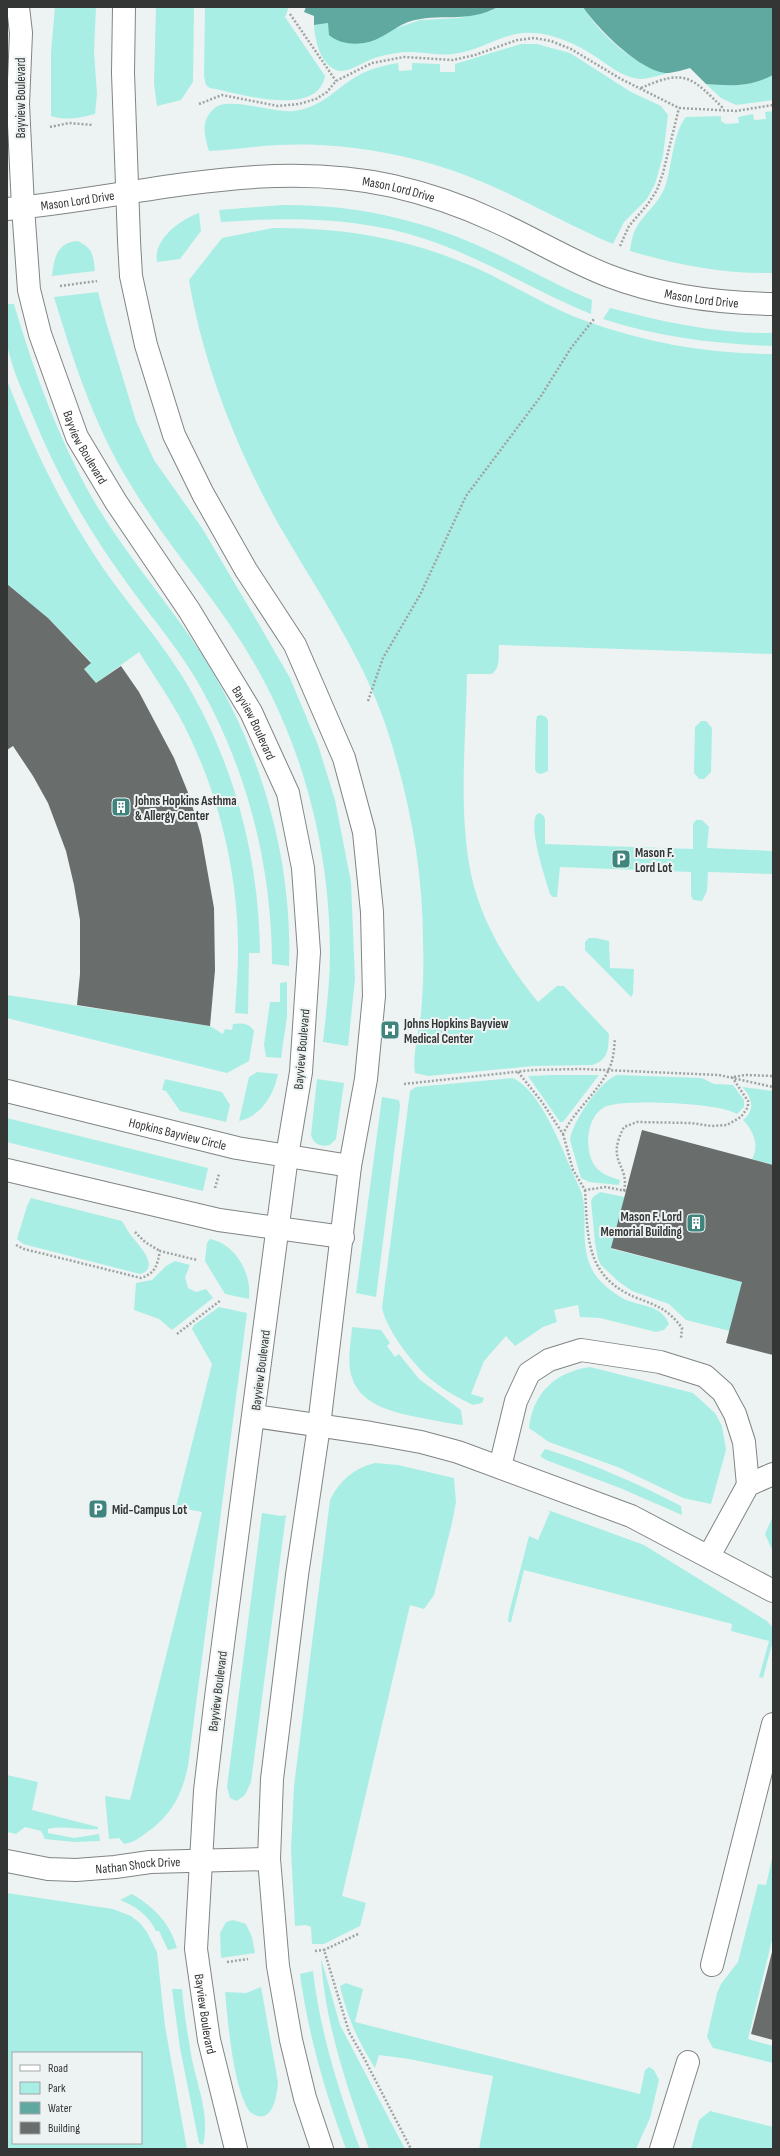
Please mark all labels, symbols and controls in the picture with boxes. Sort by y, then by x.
street label: Bayview Boulevard [13,58,29,138]
street label: Mason Lord Drive [361,173,437,206]
street label: Mason Lord Drive [40,188,116,214]
street label: Mason Lord Drive [663,286,739,312]
street label: Bayview Boulevard [59,408,110,487]
street label: Bayview Boulevard [228,683,279,763]
place label: Johns Hopkins Asthma & Allergy Center [134,793,237,824]
building icon: Johns Hopkins Asthma & Allergy Center [110,796,132,818]
place label: Mason F. Lord Lot [635,845,674,876]
parking icon: Mason F. Lord Lot [610,848,632,870]
street label: Bayview Boulevard [291,1008,313,1090]
place label: Johns Hopkins Bayview Medical Center [403,1016,509,1047]
hospital icon: Johns Hopkins Bayview Medical Center [379,1019,401,1041]
street label: Hopkins Bayview Circle [127,1115,228,1154]
place label: Mason F. Lord Memorial Building [601,1209,683,1240]
building icon: Mason F. Lord Memorial Building [685,1212,707,1234]
street label: Bayview Boulevard [248,1329,274,1411]
parking icon: Mid-Campus Lot [87,1498,109,1520]
place label: Mid-Campus Lot [112,1502,188,1518]
street label: Bayview Boulevard [205,1650,231,1732]
street label: Nathan Shock Drive [95,1854,181,1877]
street label: Bayview Boulevard [191,1973,219,2056]
legend [12,2052,142,2144]
text: Road [48,2061,68,2076]
text: Park [48,2081,66,2096]
text: Water [48,2101,72,2116]
text: Building [48,2121,80,2136]

